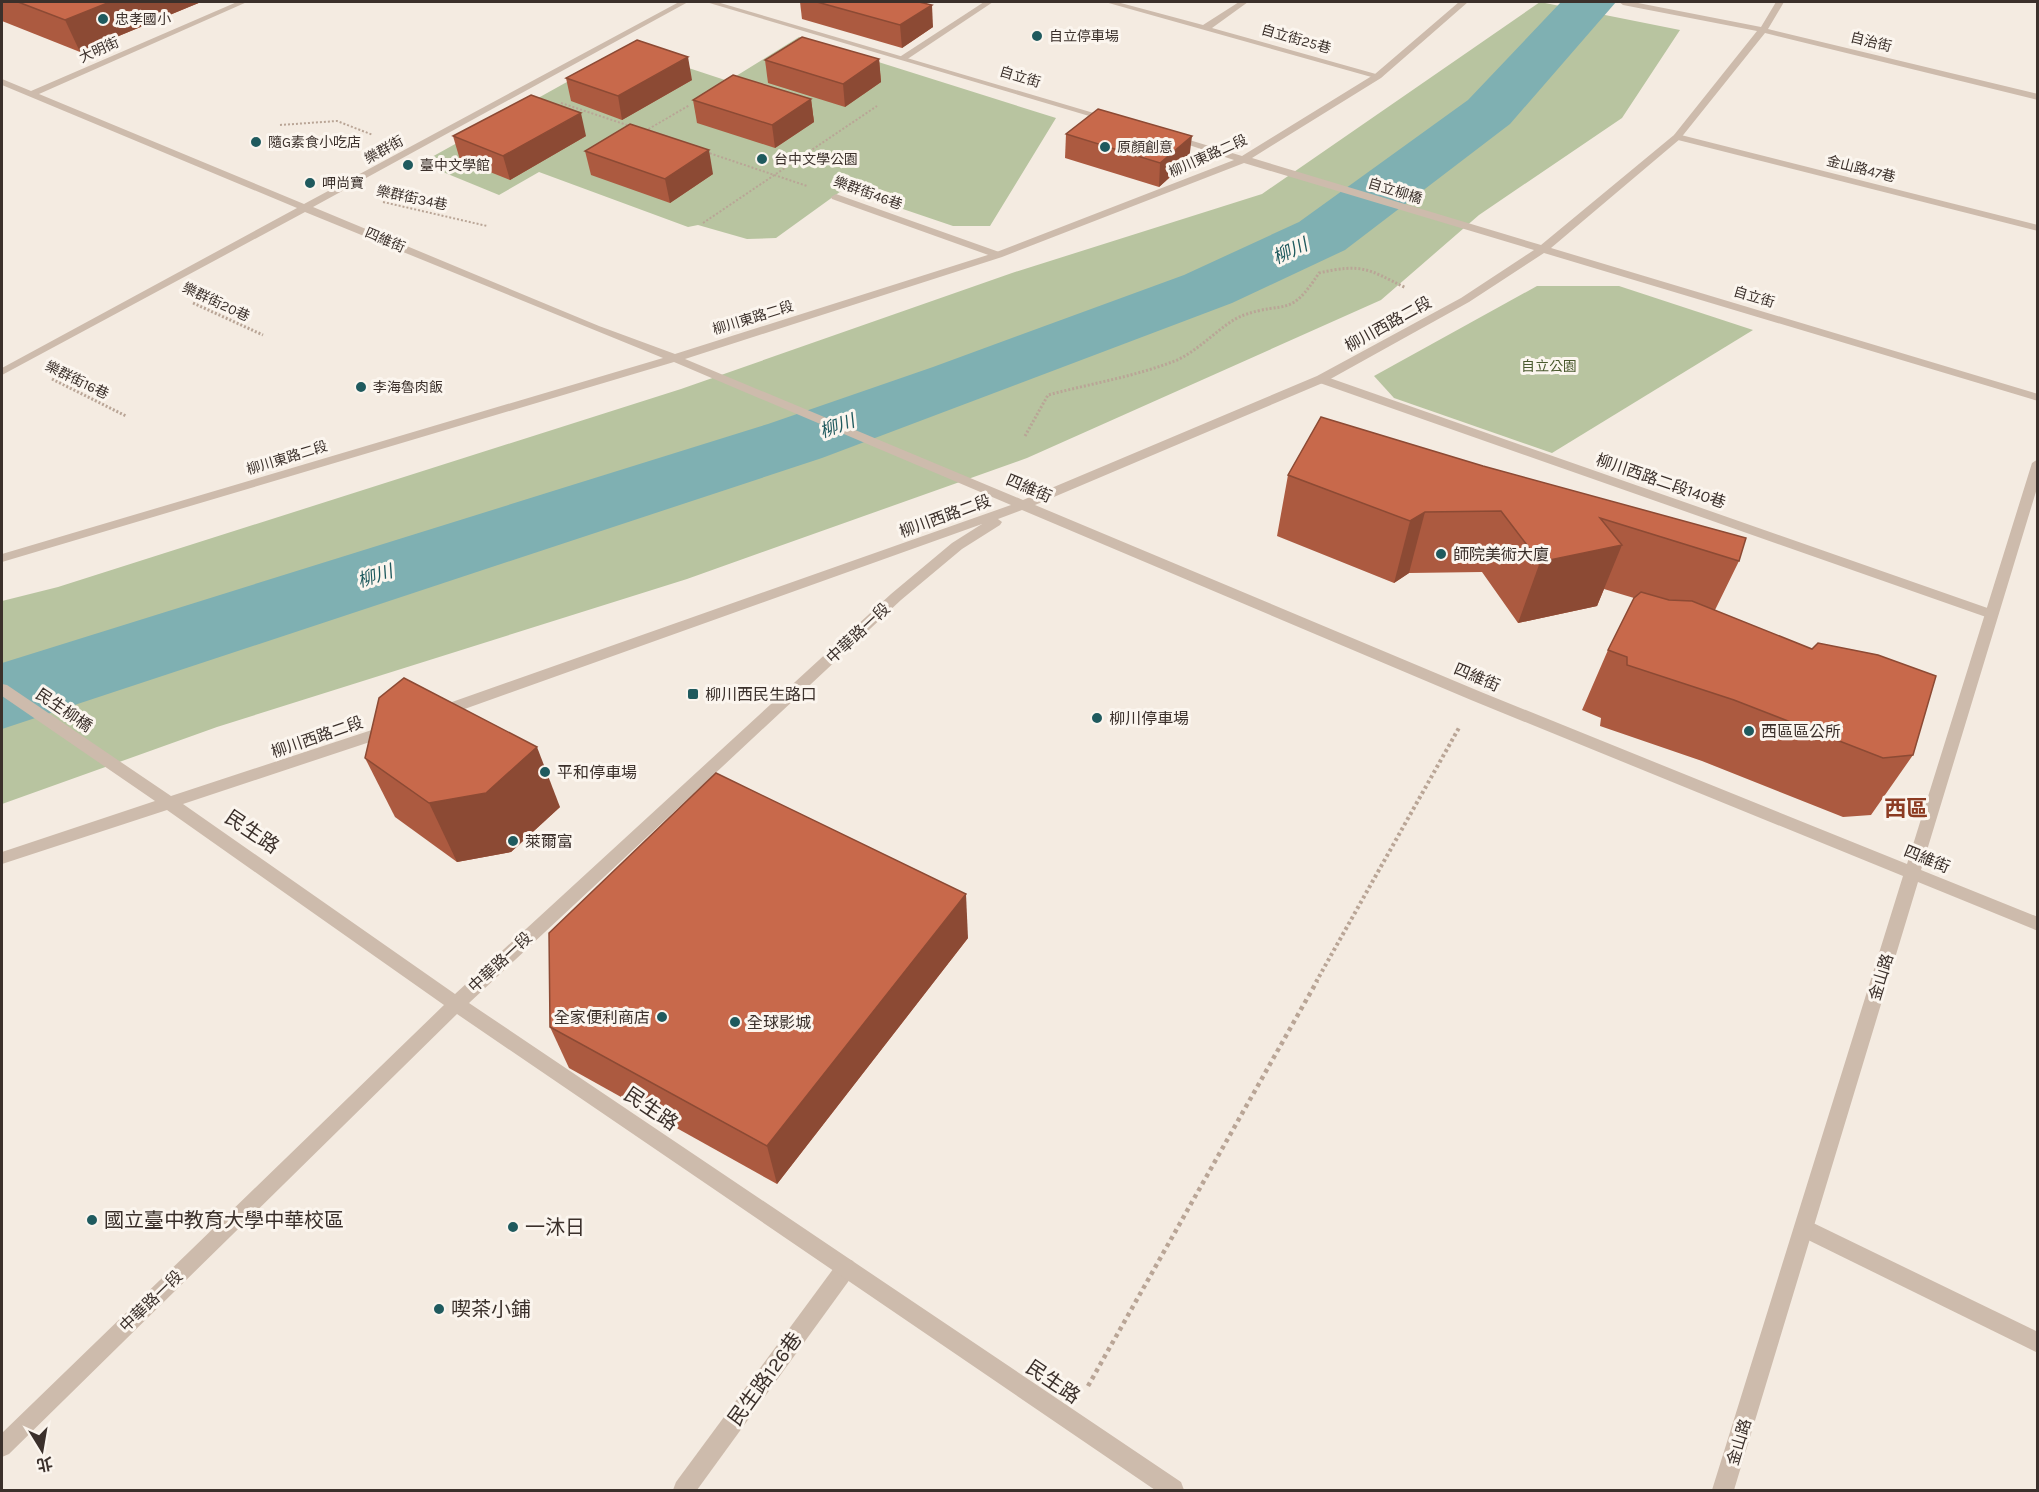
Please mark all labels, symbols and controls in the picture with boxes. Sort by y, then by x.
place label: 忠孝國小 [115,11,171,28]
marker: 忠孝國小 [96,12,110,26]
street label: 自立街25巷 [1259,21,1333,57]
place label: 自立停車場 [1049,28,1119,45]
marker: 自立停車場 [1030,29,1044,43]
street label: 自治街 [1849,29,1893,55]
street label: 大明街 [76,34,122,66]
street label: 自立街 [997,63,1043,91]
street label: 柳川東路二段 [1166,131,1250,181]
street label: 樂群街 [362,132,406,168]
place label: 隨G素食小吃店 [268,134,361,151]
marker: 隨G素食小吃店 [249,135,263,149]
place label: 原顏創意 [1117,139,1173,156]
marker: 原顏創意 [1098,140,1112,154]
place label: 台中文學公園 [774,151,858,168]
marker: 台中文學公園 [755,152,769,166]
street label: 金山路47巷 [1825,152,1897,186]
place label: 臺中文學館 [420,157,490,174]
marker: 臺中文學館 [401,158,415,172]
street label: 樂群街46巷 [831,173,905,213]
place label: 呷尚寶 [322,175,364,192]
street label: 自立柳橋 [1366,175,1424,207]
marker: 呷尚寶 [303,176,317,190]
street label: 樂群街34巷 [375,182,449,214]
street label: 四維街 [362,224,408,256]
water label: 柳川 [1269,233,1313,269]
street label: 樂群街20巷 [180,279,252,325]
street label: 自立街 [1731,283,1777,311]
street label: 柳川西路二段 [1341,292,1435,356]
street label: 柳川東路二段 [710,298,796,338]
street label: 樂群街16巷 [42,357,112,403]
park label: 自立公園 [1521,358,1577,375]
place label: 李海魯肉飯 [373,379,443,396]
marker: 李海魯肉飯 [354,380,368,394]
water label: 柳川 [816,409,860,442]
street label: 柳川東路二段 [244,438,330,478]
street label: 柳川西路二段140巷 [1594,450,1728,512]
street label: 四維街 [1003,470,1055,506]
street label: 柳川西路二段 [897,491,993,541]
place label: 師院美術大廈 [1453,545,1549,564]
marker: 師院美術大廈 [1434,547,1448,561]
water label: 柳川 [354,559,397,592]
street label: 中華路一段 [822,599,894,667]
street label: 四維街 [1451,659,1503,695]
street label: 民生柳橋 [32,684,96,736]
place label: 柳川西民生路口 [705,685,817,704]
marker: 柳川西民生路口 [686,687,700,701]
place label: 柳川停車場 [1109,709,1189,728]
marker: 柳川停車場 [1090,711,1104,725]
street label: 柳川西路二段 [269,712,365,762]
place label: 西區區公所 [1761,722,1841,741]
marker: 西區區公所 [1742,724,1756,738]
place label: 平和停車場 [557,763,637,782]
marker: 平和停車場 [538,765,552,779]
district label: 西區 [1884,796,1928,822]
street label: 民生路 [221,806,283,858]
place label: 萊爾富 [525,832,573,851]
marker: 萊爾富 [506,834,520,848]
street label: 四維街 [1901,841,1953,877]
street label: 中華路一段 [464,928,536,996]
street label: 金山路 [1865,951,1897,1003]
place label: 全家便利商店 [554,1008,650,1027]
marker: 全家便利商店 [655,1010,669,1024]
place label: 全球影城 [747,1013,811,1032]
marker: 全球影城 [728,1015,742,1029]
street label: 民生路 [620,1083,682,1135]
place label: 國立臺中教育大學中華校區 [104,1209,344,1232]
marker: 國立臺中教育大學中華校區 [85,1213,99,1227]
place label: 一沐日 [525,1216,585,1239]
marker: 一沐日 [506,1220,520,1234]
street label: 中華路一段 [116,1266,186,1336]
place label: 喫茶小鋪 [451,1298,531,1321]
marker: 喫茶小鋪 [432,1302,446,1316]
street label: 民生路126巷 [723,1328,807,1430]
street label: 民生路 [1022,1356,1084,1408]
street label: 金山路 [1723,1416,1755,1468]
north arrow [12,1420,72,1480]
text: 北 [35,1453,54,1475]

